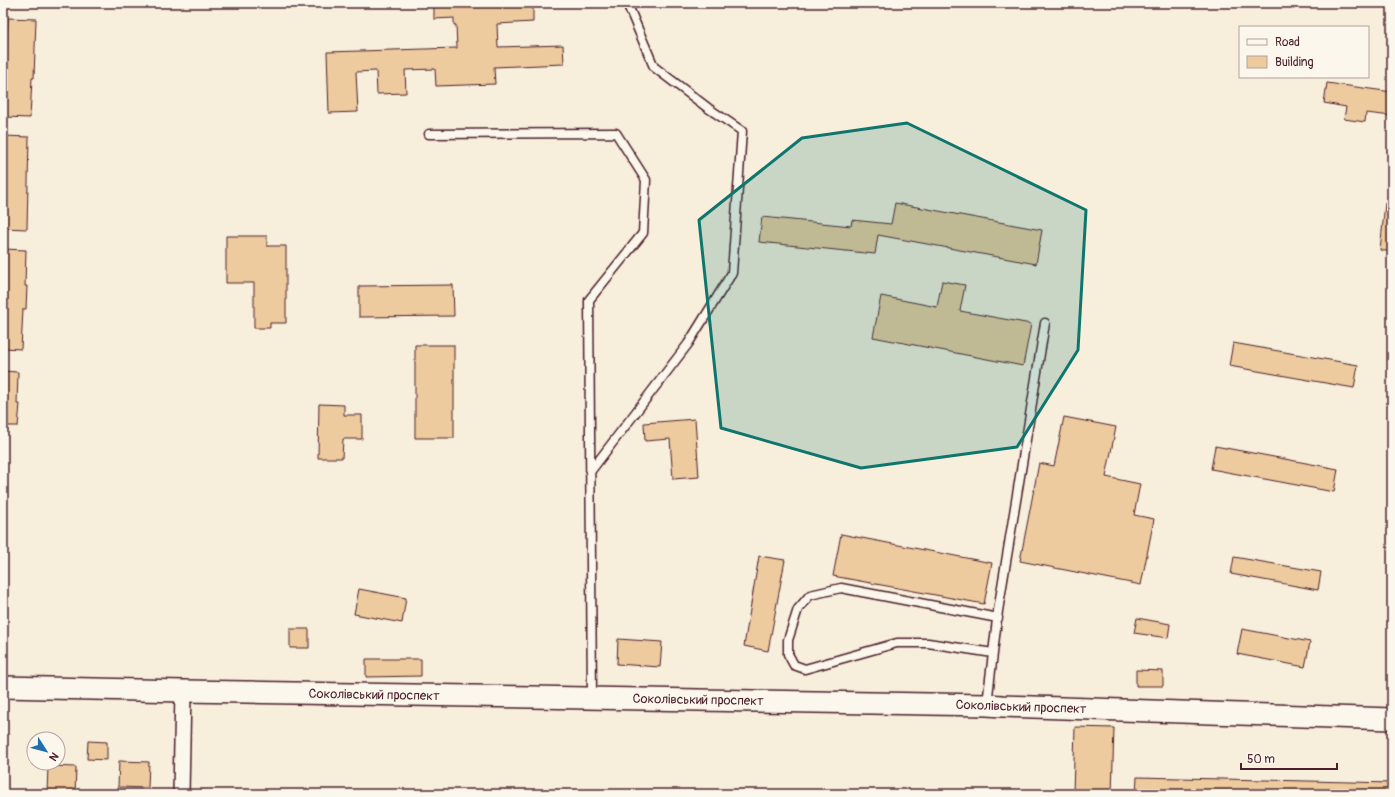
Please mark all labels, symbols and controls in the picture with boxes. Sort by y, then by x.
legend [1239,26,1369,78]
text: Road [1275,35,1300,50]
text: Building [1275,55,1314,70]
street label: Соколівський проспект [308,686,440,704]
street label: Соколівський проспект [632,691,764,709]
street label: Соколівський проспект [955,697,1087,717]
north arrow [26,731,66,771]
scale bar [1241,745,1337,771]
text: N [46,750,61,764]
text: 50 m [1247,752,1275,767]

